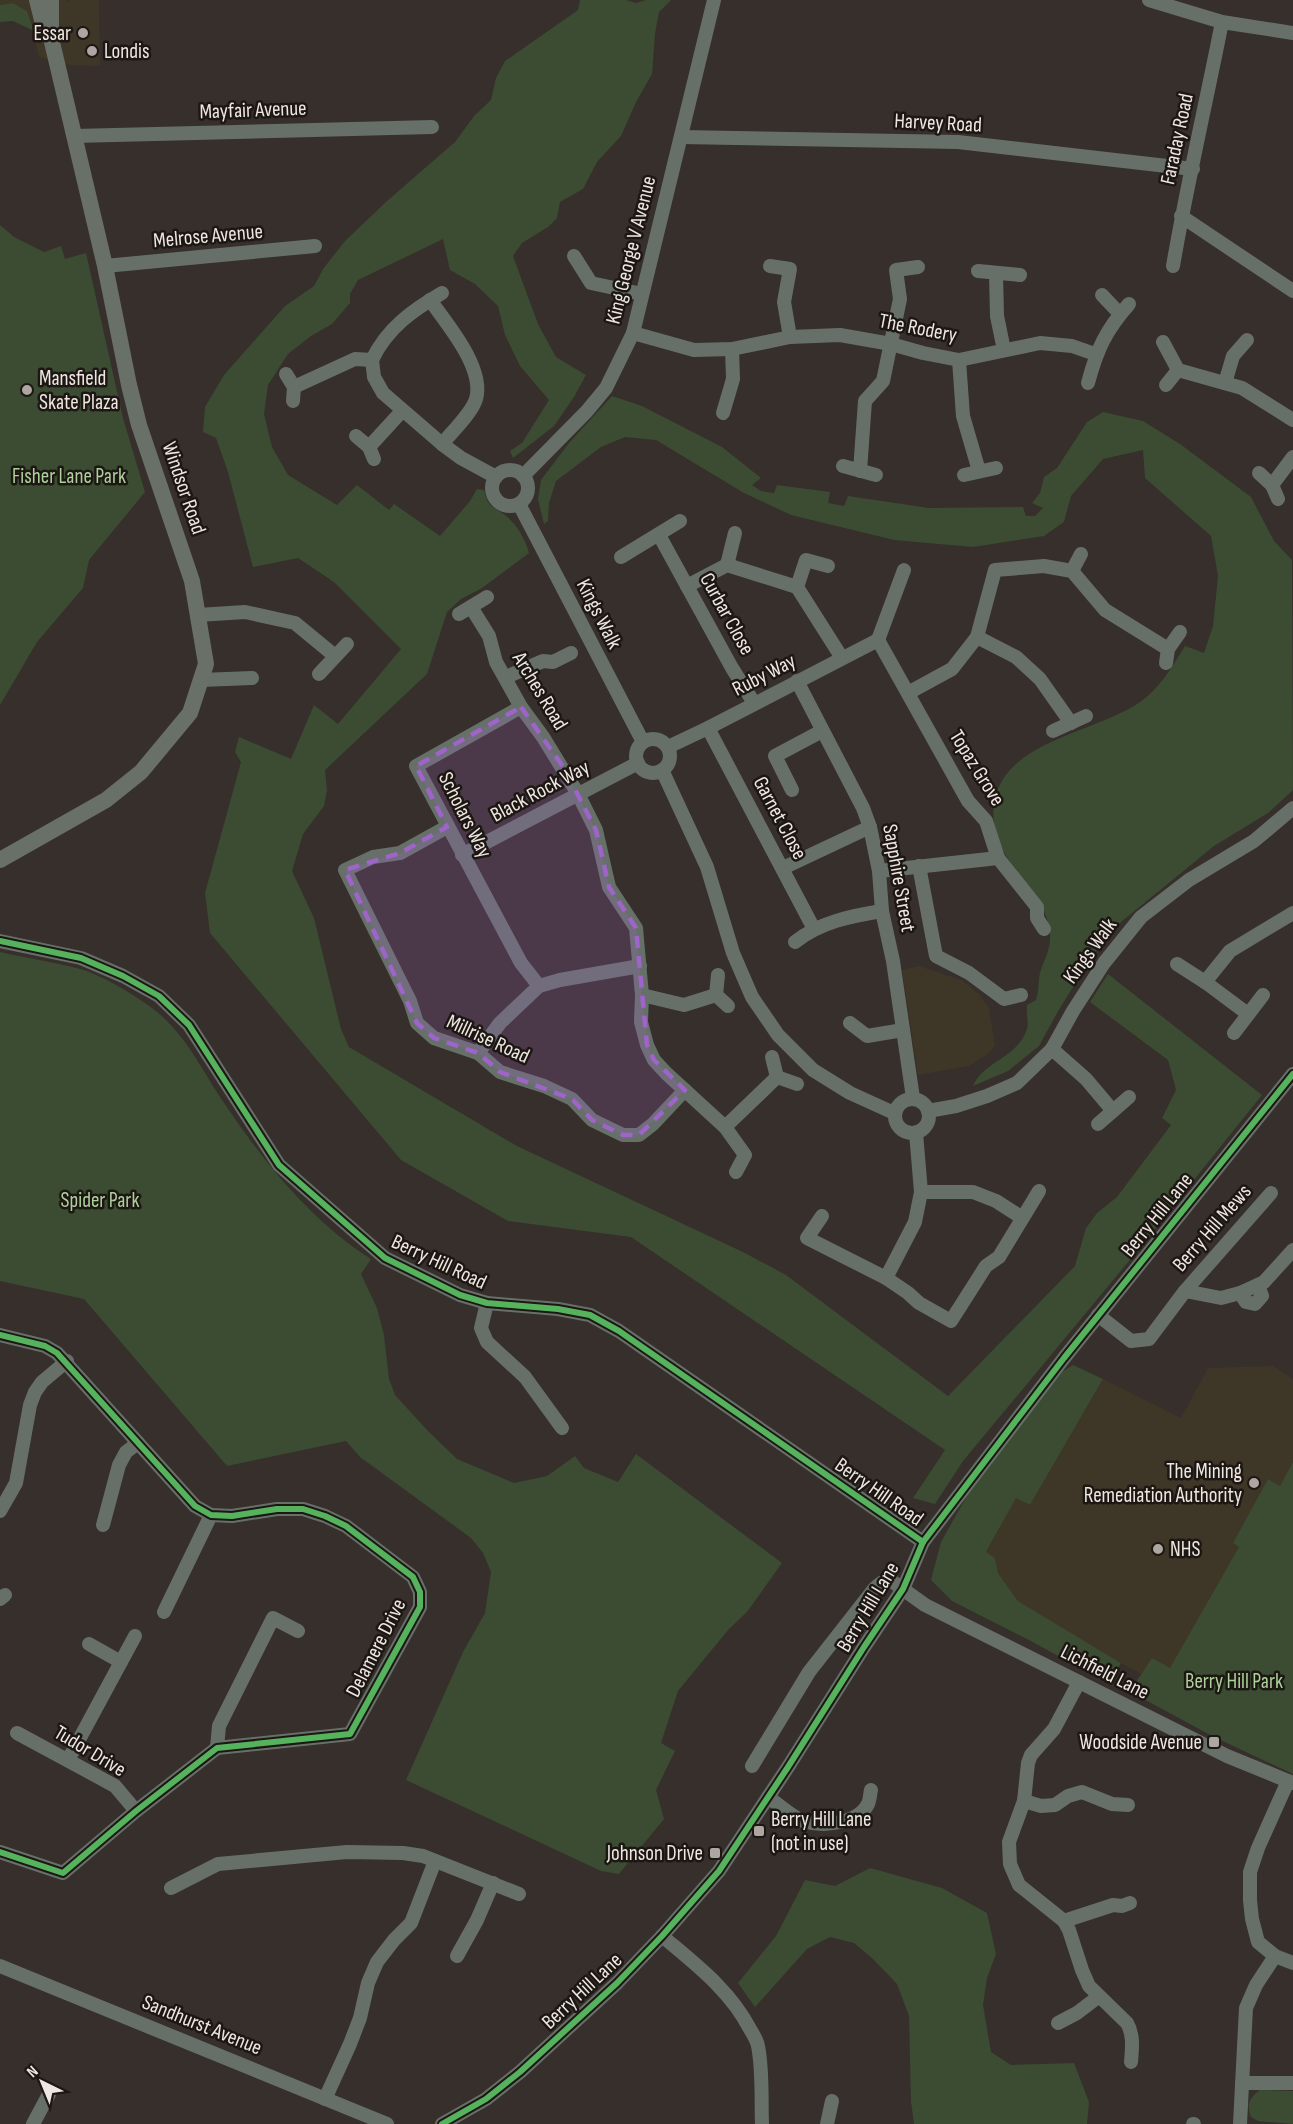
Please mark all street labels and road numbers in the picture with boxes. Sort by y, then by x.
street label: Faraday Road [1155,91,1199,187]
street label: Mayfair Avenue [199,96,307,124]
street label: Harvey Road [894,108,982,138]
street label: King George V Avenue [601,173,661,327]
street label: Melrose Avenue [152,219,264,253]
street label: The Rodery [877,308,959,348]
street label: Windsor Road [157,439,211,537]
street label: Curbar Close [694,569,760,659]
street label: Kings Walk [571,575,627,653]
street label: Arches Road [506,647,573,735]
street label: Ruby Way [728,649,800,701]
street label: Topaz Grove [944,725,1010,811]
street label: Black Rock Way [486,755,594,827]
street label: Scholars Way [433,768,497,862]
street label: Garnet Close [748,772,812,864]
street label: Sapphire Street [877,822,921,934]
street label: Kings Walk [1058,913,1122,989]
street label: Millrise Road [443,1009,533,1069]
street label: Berry Hill Lane [1116,1168,1198,1262]
street label: Berry Hill Mews [1167,1179,1257,1277]
street label: Berry Hill Road [387,1229,491,1295]
street label: Berry Hill Road [830,1452,928,1532]
street label: Berry Hill Lane [831,1558,905,1656]
street label: Delamere Drive [341,1595,411,1701]
street label: Lichfield Lane [1057,1639,1153,1705]
street label: Tudor Drive [50,1720,130,1782]
street label: Berry Hill Lane [537,1948,627,2034]
street label: Sandhurst Avenue [138,1990,266,2060]

